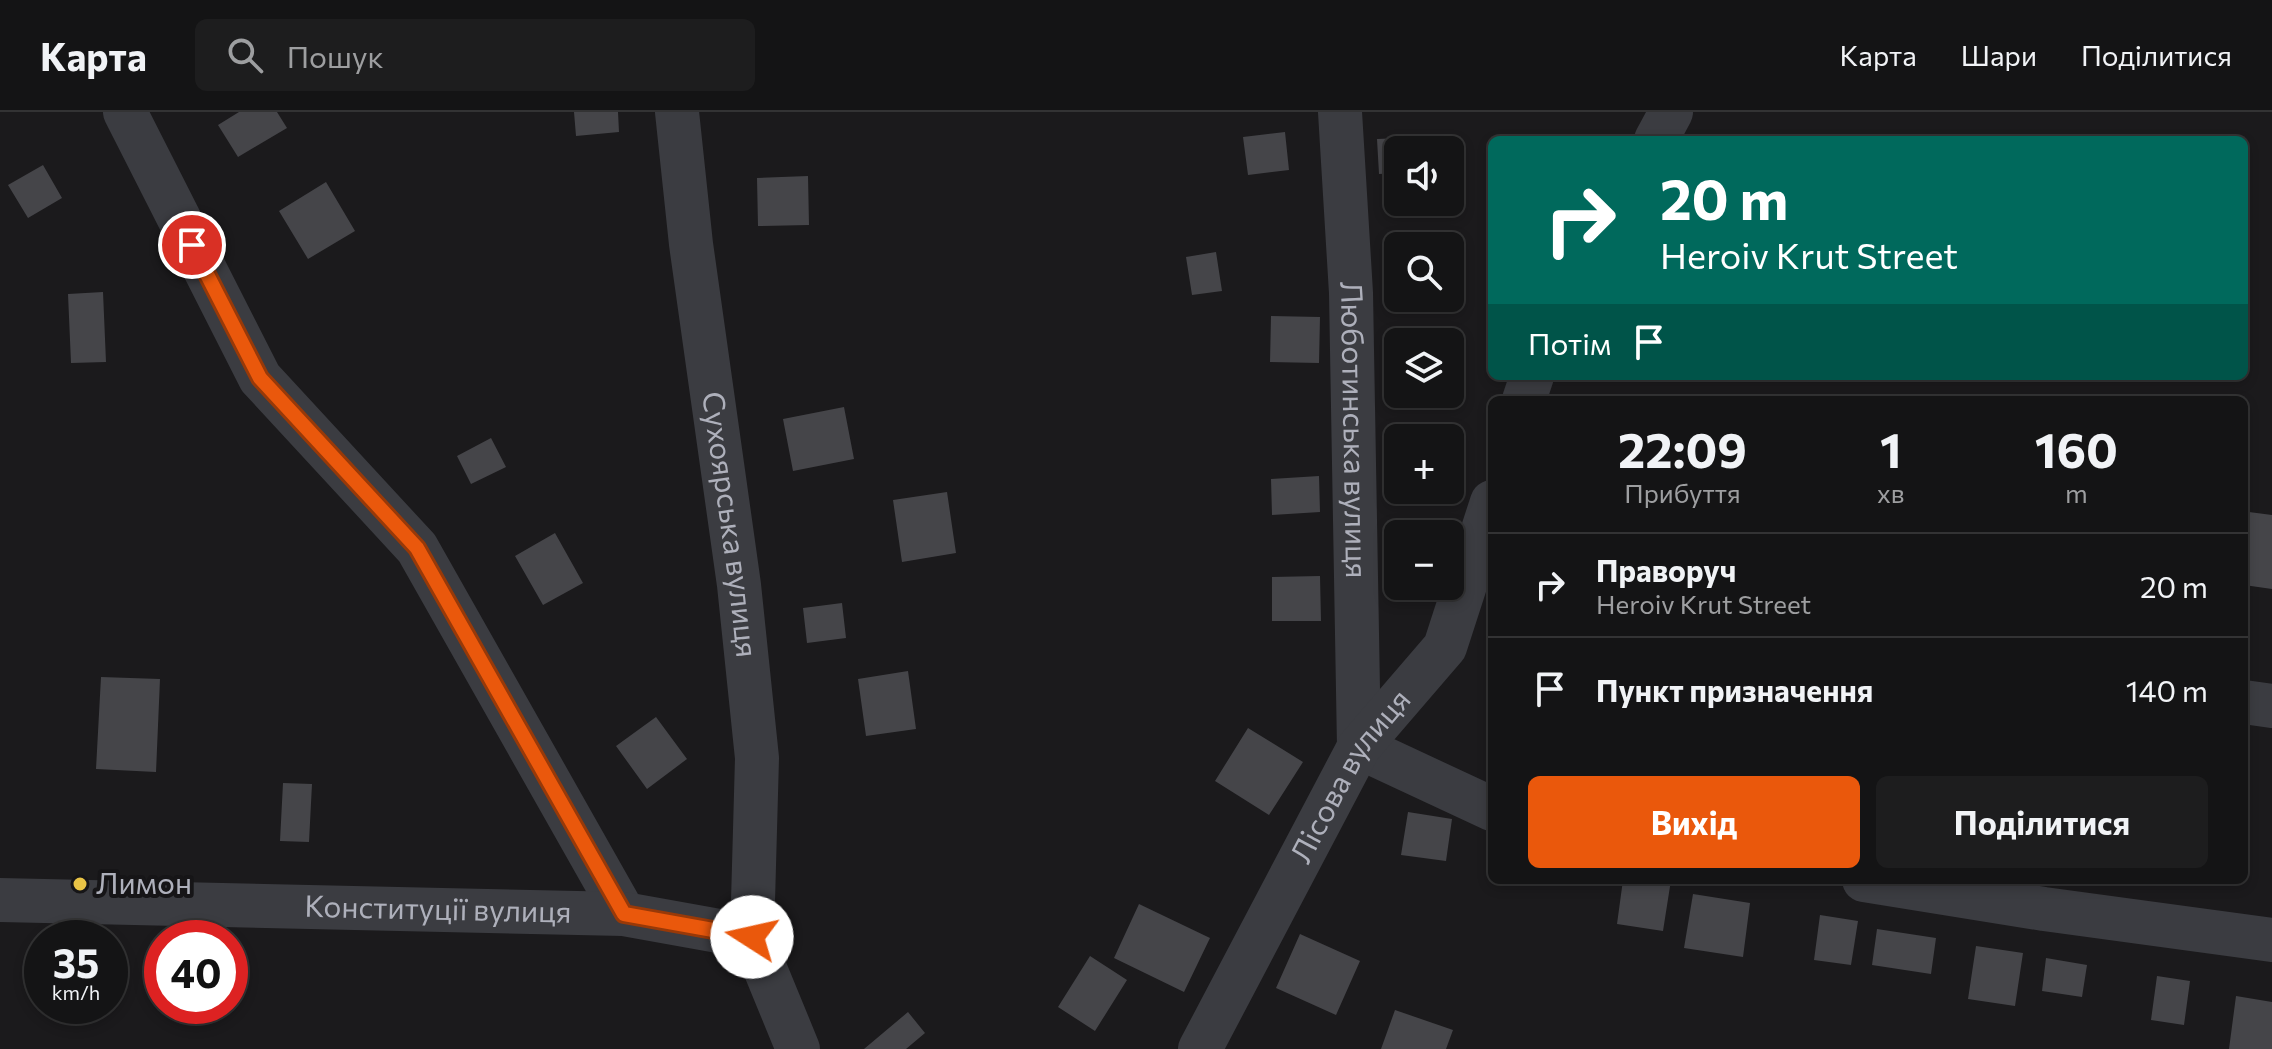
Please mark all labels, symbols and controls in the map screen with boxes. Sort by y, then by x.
search box [195,19,755,91]
text: Карта [40,32,147,79]
icon: search [223,33,267,77]
text: Пошук [287,37,384,74]
text: Карта [1840,38,1917,72]
text: Шари [1961,38,2037,72]
text: Поділитися [2081,38,2232,72]
map controls [1384,136,1464,600]
button: sound [1384,136,1464,216]
text: 20 m [1660,163,1788,232]
icon: right [1528,168,1632,272]
pin [158,211,226,279]
icon: arrive [170,223,214,267]
button: search [1384,232,1464,312]
text: Heroiv Krut Street [1660,232,1958,276]
street label: Люботинська вулиця [1334,280,1377,579]
icon: arrive [1627,320,1671,364]
text: Потім [1528,324,1611,361]
button: layers [1384,328,1464,408]
street label: Сухоярська вулиця [696,389,767,659]
text: 22:09 [1618,419,1747,478]
text: 1 [1880,419,1902,478]
text: 160 [2035,419,2118,478]
button: + [1384,424,1464,504]
text: Прибуття [1624,477,1741,508]
text: хв [1877,477,1905,508]
text: m [2065,477,2088,508]
button: − [1384,520,1464,600]
text: Праворуч [1596,551,1736,588]
icon: right [1528,563,1572,607]
text: 20 m [2140,567,2208,604]
text: Heroiv Krut Street [1596,588,1811,619]
icon: arrive [1528,667,1572,711]
text: Пункт призначення [1596,671,1873,708]
text: 140 m [2126,671,2208,708]
street label: Лісова вулиця [1281,680,1417,868]
button: Вихід [1528,776,1860,868]
button: Поділитися [1876,776,2208,868]
place label: Лимон [96,863,192,900]
marker: Лимон [71,875,89,893]
street label: Конституції вулиця [304,886,572,929]
position arrow [710,895,794,979]
speed limit sign: 40 [144,920,248,1024]
text: 35 [53,937,99,986]
text: km/h [52,980,100,1004]

